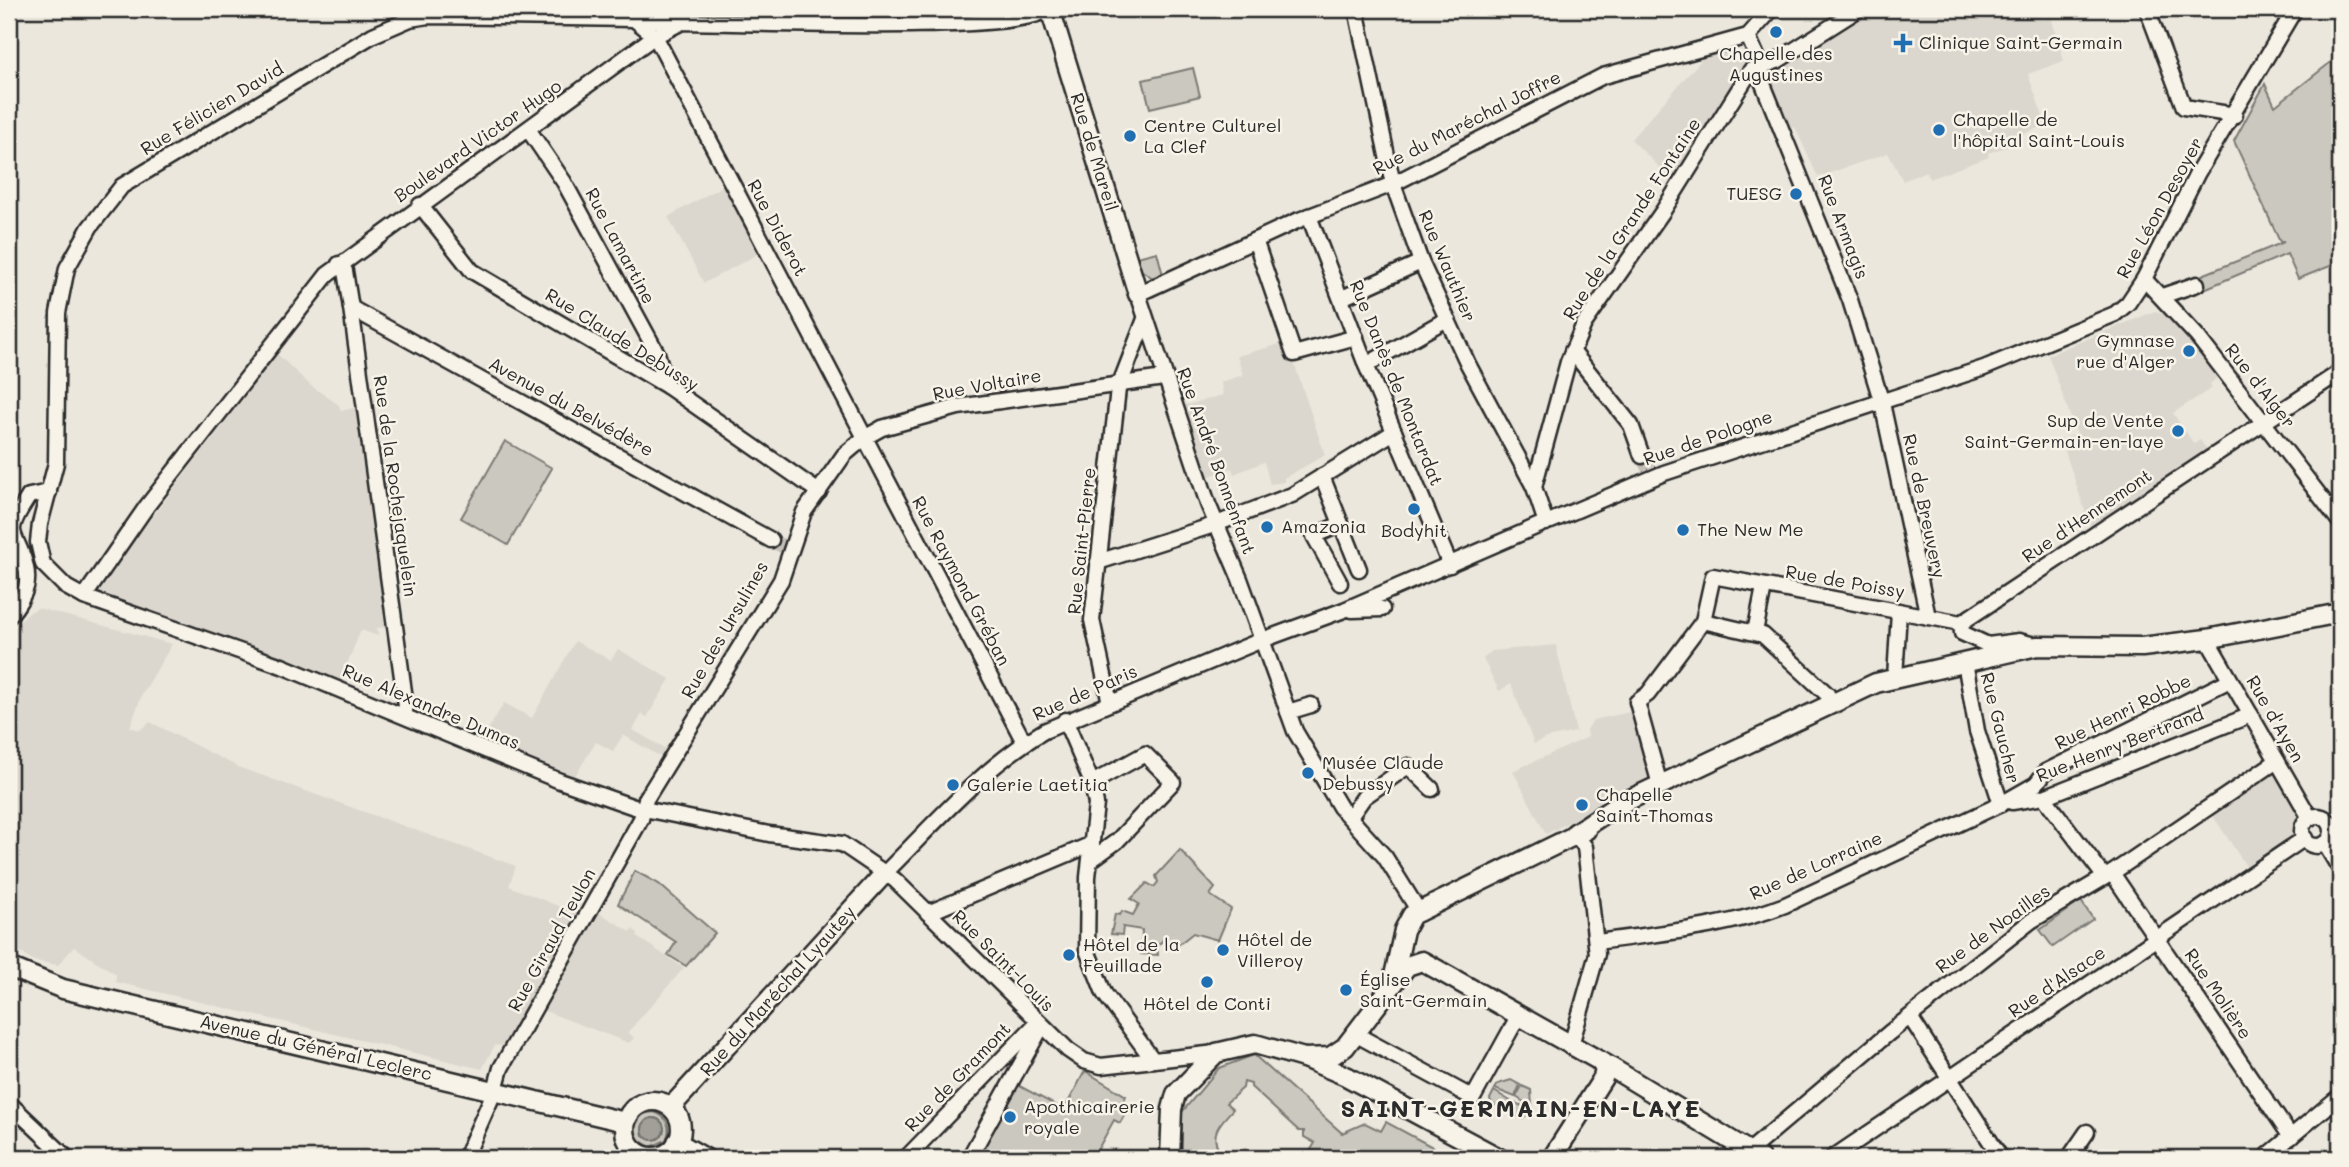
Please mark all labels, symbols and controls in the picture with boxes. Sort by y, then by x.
marker: Chapelle des Augustines [1768,24,1784,40]
place label: Clinique Saint-Germain [1919,30,2123,54]
marker: Clinique Saint-Germain [1893,33,1913,53]
place label: Chapelle des Augustines [1719,41,1833,86]
street label: Rue Félicien David [136,56,287,160]
street label: Rue du Maréchal Joffre [1368,64,1565,180]
street label: Boulevard Victor Hugo [389,73,566,207]
street label: Rue de Mareil [1066,90,1124,214]
place label: Chapelle de l'hôpital Saint-Louis [1953,107,2125,152]
place label: Centre Culturel La Clef [1144,113,1282,158]
street label: Rue de la Grande Fontaine [1557,113,1706,324]
marker: Chapelle de l'hôpital Saint-Louis [1931,122,1947,138]
marker: Centre Culturel La Clef [1122,128,1138,144]
street label: Rue Léon Desoyer [2110,133,2208,282]
street label: Rue Armagis [1813,171,1875,282]
street label: Rue Diderot [742,175,813,280]
place label: TUESG [1726,181,1782,205]
street label: Rue Lamartine [580,183,662,308]
marker: TUESG [1788,186,1804,202]
street label: Rue Wauthier [1414,206,1482,325]
street label: Rue Danès de Montardat [1345,276,1449,489]
street label: Rue Claude Debussy [541,282,704,396]
place label: Gymnase rue d'Alger [2076,328,2175,373]
street label: Rue d'Alger [2220,338,2301,433]
marker: Gymnase rue d'Alger [2181,343,2197,359]
street label: Avenue du Belvédère [485,351,658,461]
street label: Rue Voltaire [931,363,1043,405]
street label: Rue André Bonnenfant [1172,364,1262,557]
street label: Rue de la Rochejaquelein [369,374,423,598]
street label: Rue de Pologne [1640,404,1775,470]
place label: Sup de Vente Saint-Germain-en-laye [1965,408,2164,453]
marker: Sup de Vente Saint-Germain-en-laye [2170,423,2186,439]
street label: Rue de Breuvery [1898,431,1952,580]
street label: Rue d'Hennemont [2017,463,2156,568]
street label: Rue Saint-Pierre [1061,466,1101,615]
street label: Rue Raymond Gréban [907,492,1017,669]
marker: Bodyhit [1406,501,1422,517]
place label: Amazonia [1281,514,1366,538]
place label: The New Me [1697,517,1804,541]
place label: Bodyhit [1381,518,1447,542]
marker: Amazonia [1259,519,1275,535]
marker: The New Me [1675,522,1691,538]
street label: Rue des Ursulines [675,556,773,703]
street label: Rue de Poissy [1784,559,1907,603]
street label: Rue Alexandre Dumas [339,658,524,754]
street label: Rue de Paris [1029,658,1141,726]
street label: Rue Henri Robbe [2050,668,2195,755]
street label: Rue Gaucher [1976,670,2026,786]
street label: Rue d'Ayen [2241,671,2310,766]
street label: Rue Henry Bertrand [2033,701,2207,787]
place label: Musée Claude Debussy [1322,750,1444,795]
marker: Musée Claude Debussy [1300,765,1316,781]
place label: Galerie Laetitia [967,772,1109,796]
marker: Galerie Laetitia [945,777,961,793]
place label: Chapelle Saint-Thomas [1596,782,1714,827]
marker: Chapelle Saint-Thomas [1574,797,1590,813]
street label: Rue de Lorraine [1746,825,1886,905]
street label: Rue Giraud Teulon [502,863,601,1016]
street label: Rue de Noailles [1930,878,2055,978]
street label: Rue du Maréchal Lyautey [694,900,860,1081]
street label: Rue Saint-Louis [948,904,1060,1016]
place label: Hôtel de Villeroy [1237,927,1312,972]
place label: Hôtel de la Feuillade [1083,932,1180,977]
street label: Rue d'Alsace [2003,940,2110,1023]
marker: Hôtel de Villeroy [1215,942,1231,958]
street label: Rue Molière [2180,943,2258,1044]
marker: Hôtel de la Feuillade [1061,947,1077,963]
place label: Église Saint-Germain [1360,967,1487,1012]
marker: Hôtel de Conti [1199,974,1215,990]
marker: Église Saint-Germain [1338,982,1354,998]
place label: Hôtel de Conti [1143,991,1271,1015]
street label: Avenue du Général Leclerc [198,1009,435,1085]
street label: Rue de Gramont [899,1016,1016,1136]
district label: SAINT-GERMAIN-EN-LAYE [1340,1092,1702,1123]
place label: Apothicairerie royale [1024,1094,1155,1139]
marker: Apothicairerie royale [1002,1109,1018,1125]

